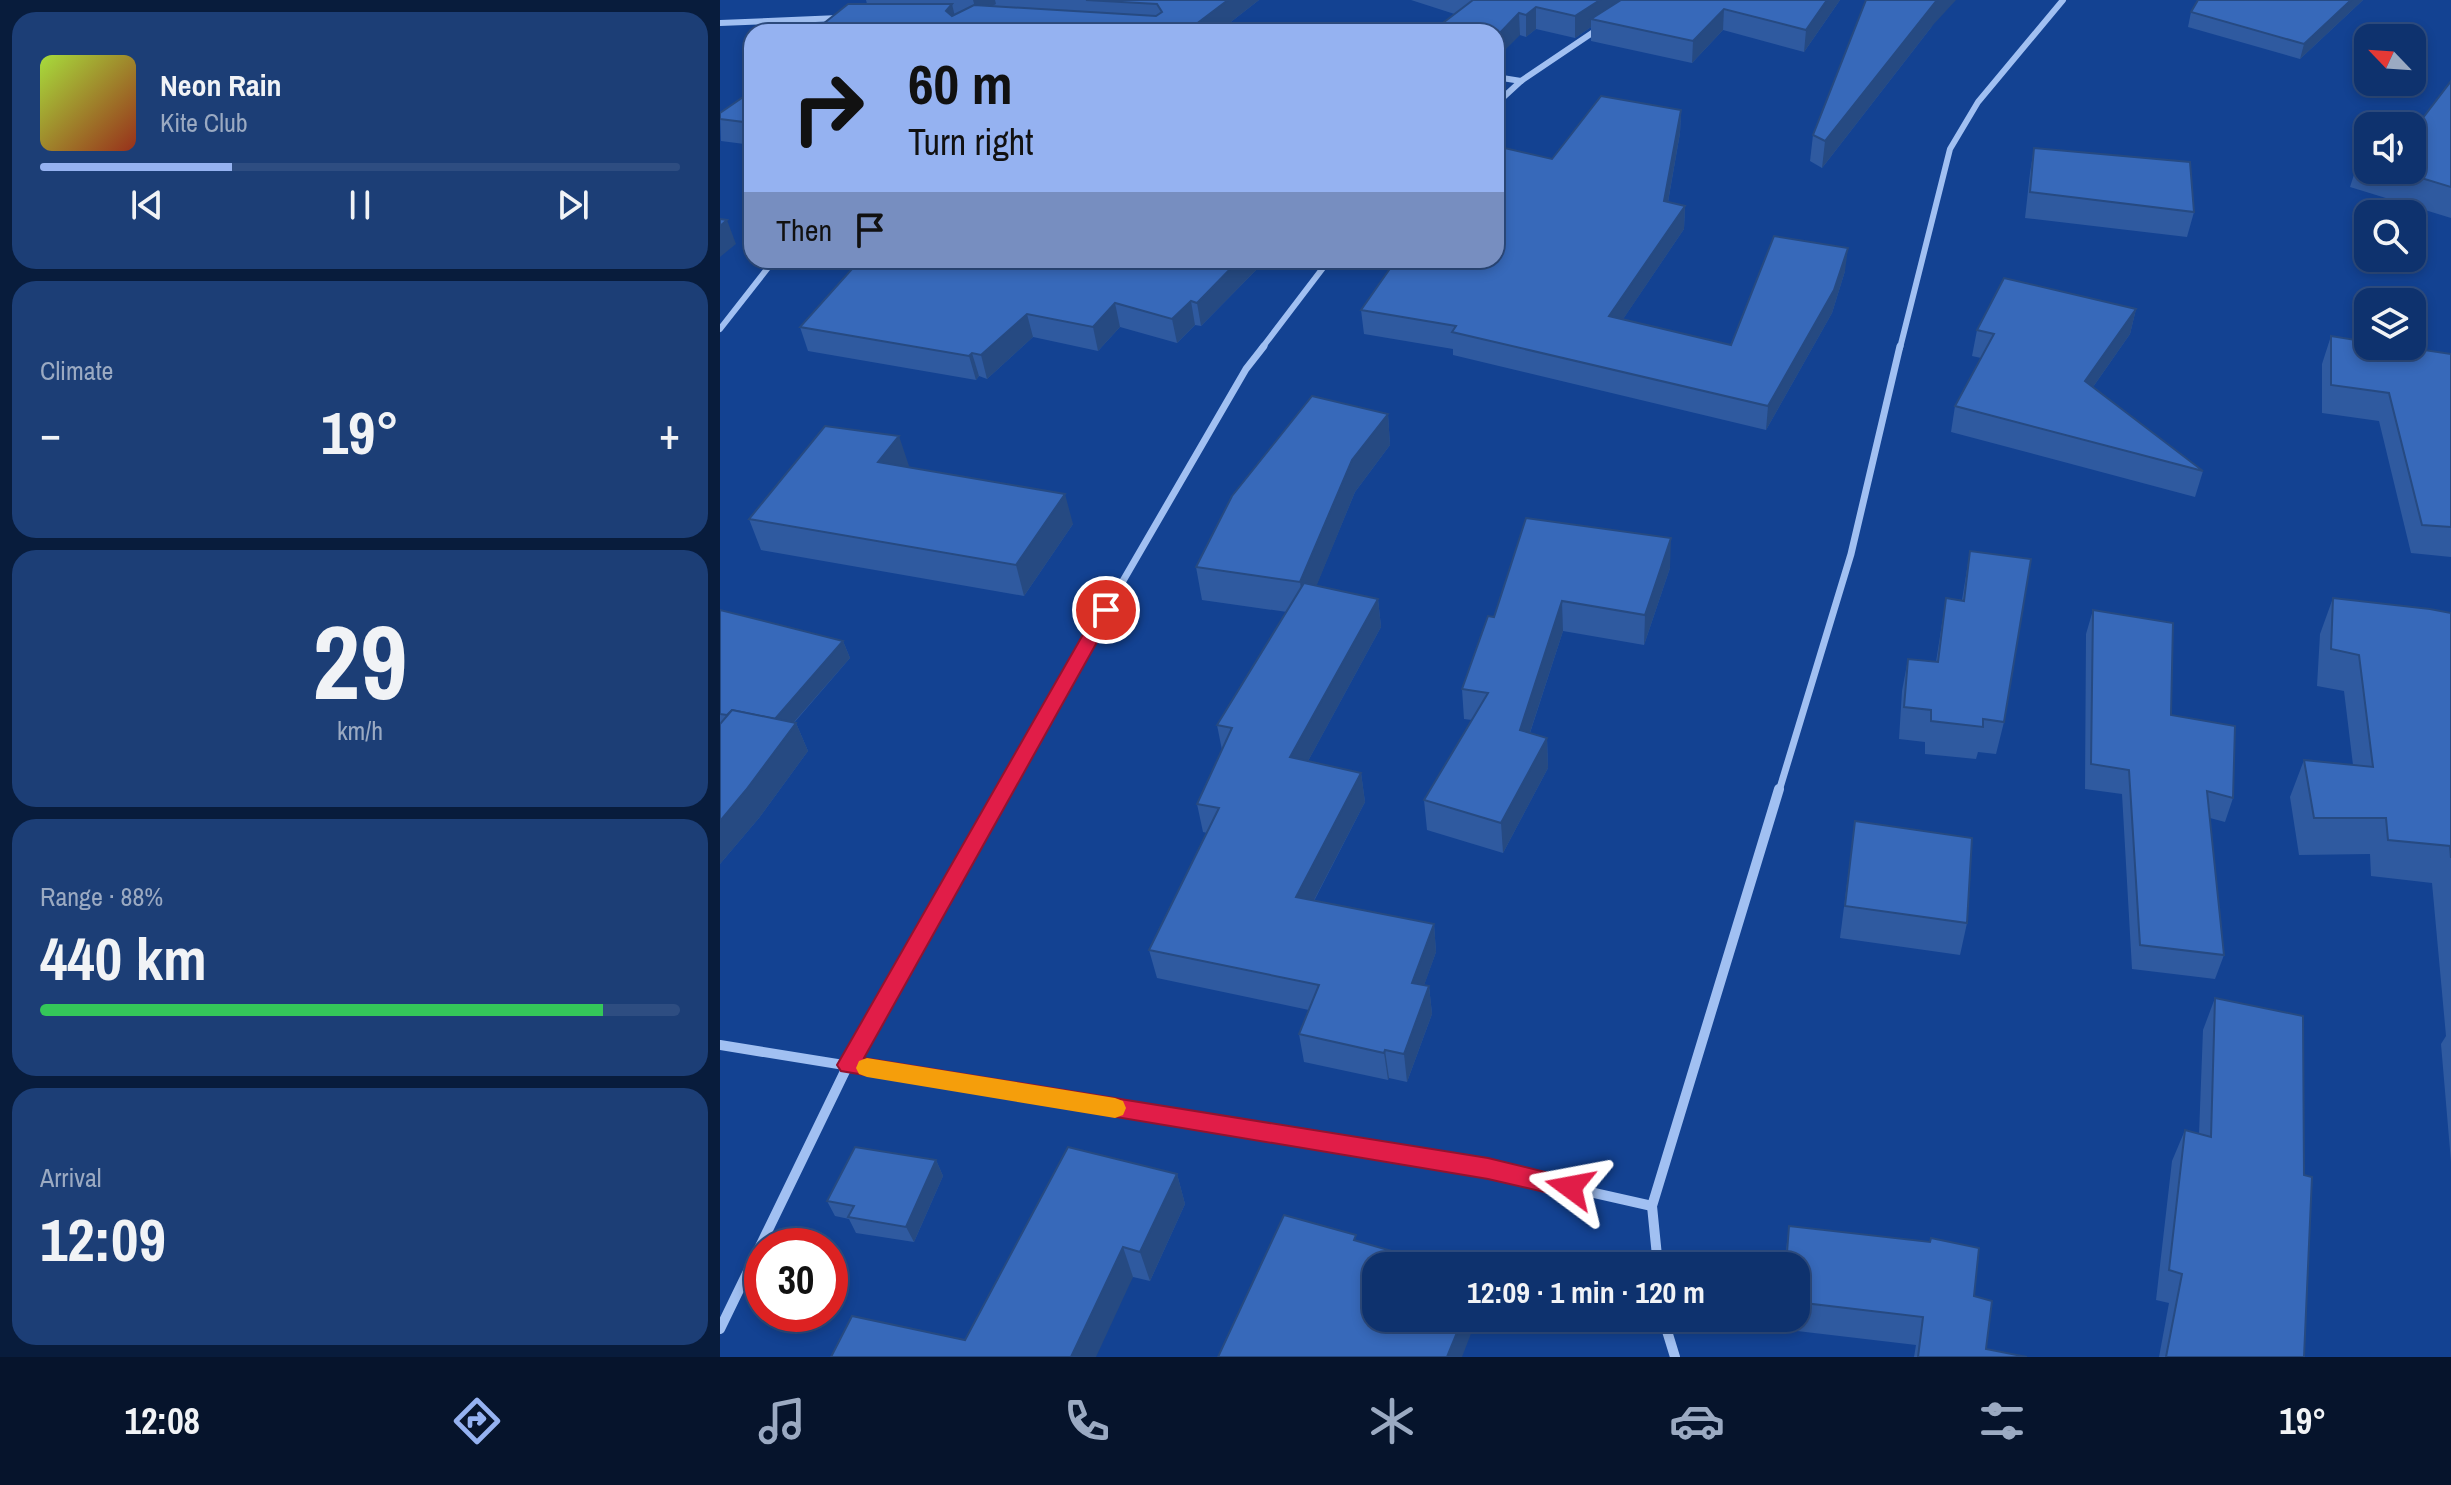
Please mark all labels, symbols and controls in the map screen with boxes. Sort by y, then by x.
north arrow [2354,24,2426,96]
map controls [2354,24,2426,360]
text: 60 m [908,46,1013,121]
icon: right [776,56,880,160]
text: Neon Rain [160,65,282,105]
text: Kite Club [160,105,248,140]
button: sound [2354,112,2426,184]
text: Turn right [908,118,1033,166]
icon: previous [125,183,169,227]
icon: pause [338,183,382,227]
icon: next [551,183,595,227]
button: search [2354,200,2426,272]
icon: arrive [848,208,892,252]
text: Then [776,210,832,250]
button: layers [2354,288,2426,360]
text: Climate [40,353,113,388]
text: 19° [321,392,399,473]
text: − [40,403,61,463]
text: + [659,403,680,463]
pin [1072,576,1140,644]
icon: arrive [1084,588,1128,632]
text: 29 [313,591,407,731]
text: km/h [337,713,383,748]
text: Range · 88% [40,879,163,914]
text: 440 km [40,918,207,999]
position arrow [1528,1145,1612,1229]
text: Arrival [40,1160,102,1195]
text: 12:09 [40,1199,166,1280]
speed limit sign: 30 [744,1228,848,1332]
text: 12:09 · 1 min · 120 m [1467,1272,1705,1312]
icon: directions [449,1393,505,1449]
icon: music [754,1393,810,1449]
icon: phone [1059,1393,1115,1449]
icon: climate [1364,1393,1420,1449]
icon: car [1669,1393,1725,1449]
icon: filters [1974,1393,2030,1449]
text: 12:08 [125,1397,200,1445]
text: 19° [2279,1397,2326,1445]

